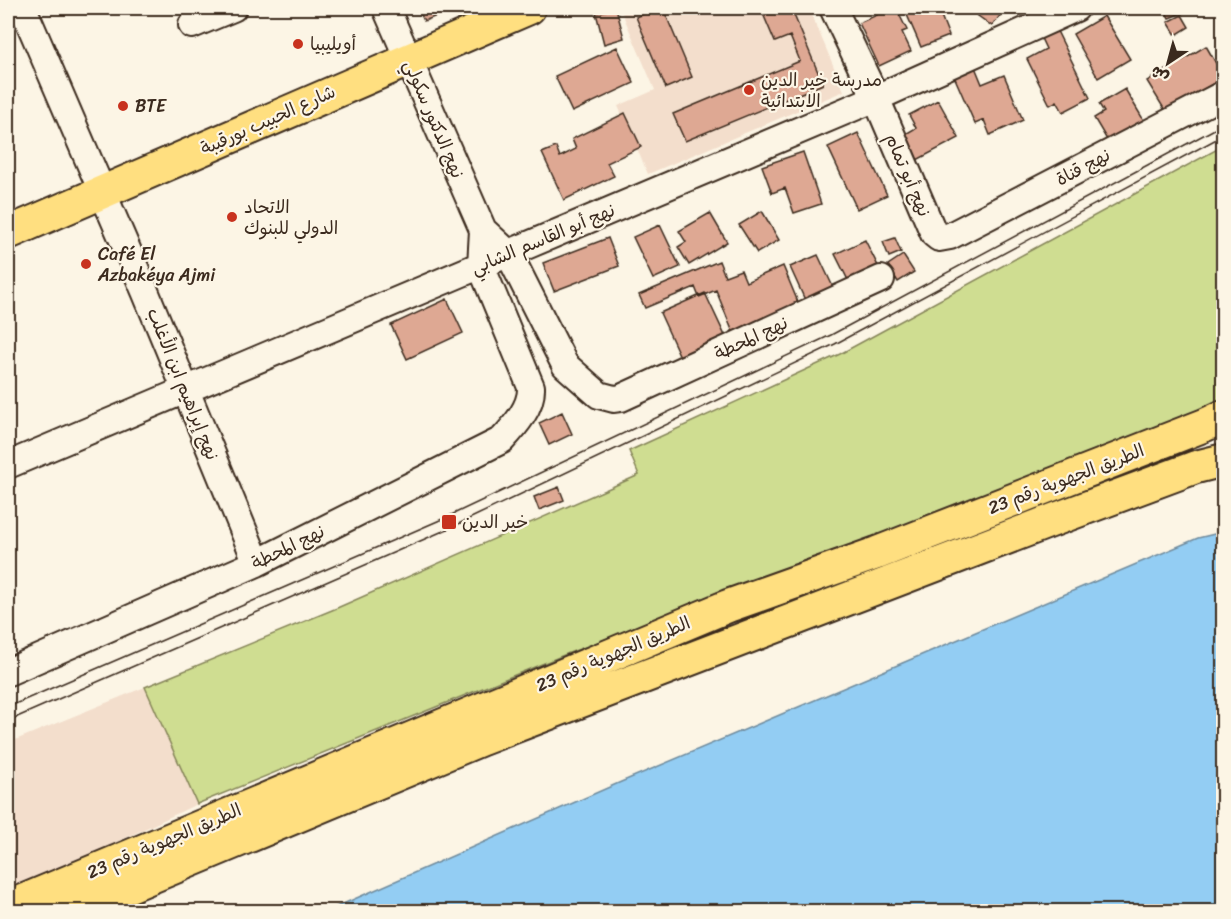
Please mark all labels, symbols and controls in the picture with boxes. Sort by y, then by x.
place label: أويليبيا [310,28,357,60]
north arrow [1138,33,1198,93]
marker: أويليبيا [291,37,305,51]
street label: نهج الدكتور سكولي [395,55,473,183]
text: ش [1144,58,1175,92]
place label: مدرسة خير الدين الابتدائية [761,64,882,117]
street label: شارع الحبيب بورقيبة [195,76,341,164]
marker: مدرسة خير الدين الابتدائية [742,83,756,97]
place label: BTE [135,90,167,122]
marker: BTE [116,99,130,113]
street label: نهج أبو تمام [876,128,940,222]
street label: نهج قناة [1050,139,1116,195]
place label: الاتحاد الدولي للبنوك [244,191,338,244]
street label: نهج أبو القاسم الشابي [466,194,620,284]
marker: الاتحاد الدولي للبنوك [225,210,239,224]
place label: Café El Azbakéya Ajmi [97,238,216,291]
marker: Café El Azbakéya Ajmi [79,257,93,271]
street label: نهج إبراهيم ابن الأغلب [138,303,228,465]
street label: نهج المحطة [709,307,793,369]
street label: الطريق الجهوية رقم 23 [983,434,1149,524]
place label: خير الدين [462,506,528,538]
marker: خير الدين [440,513,458,531]
street label: نهج المحطة [246,515,330,579]
street label: الطريق الجهوية رقم 23 [531,607,695,701]
street label: الطريق الجهوية رقم 23 [82,794,246,888]

